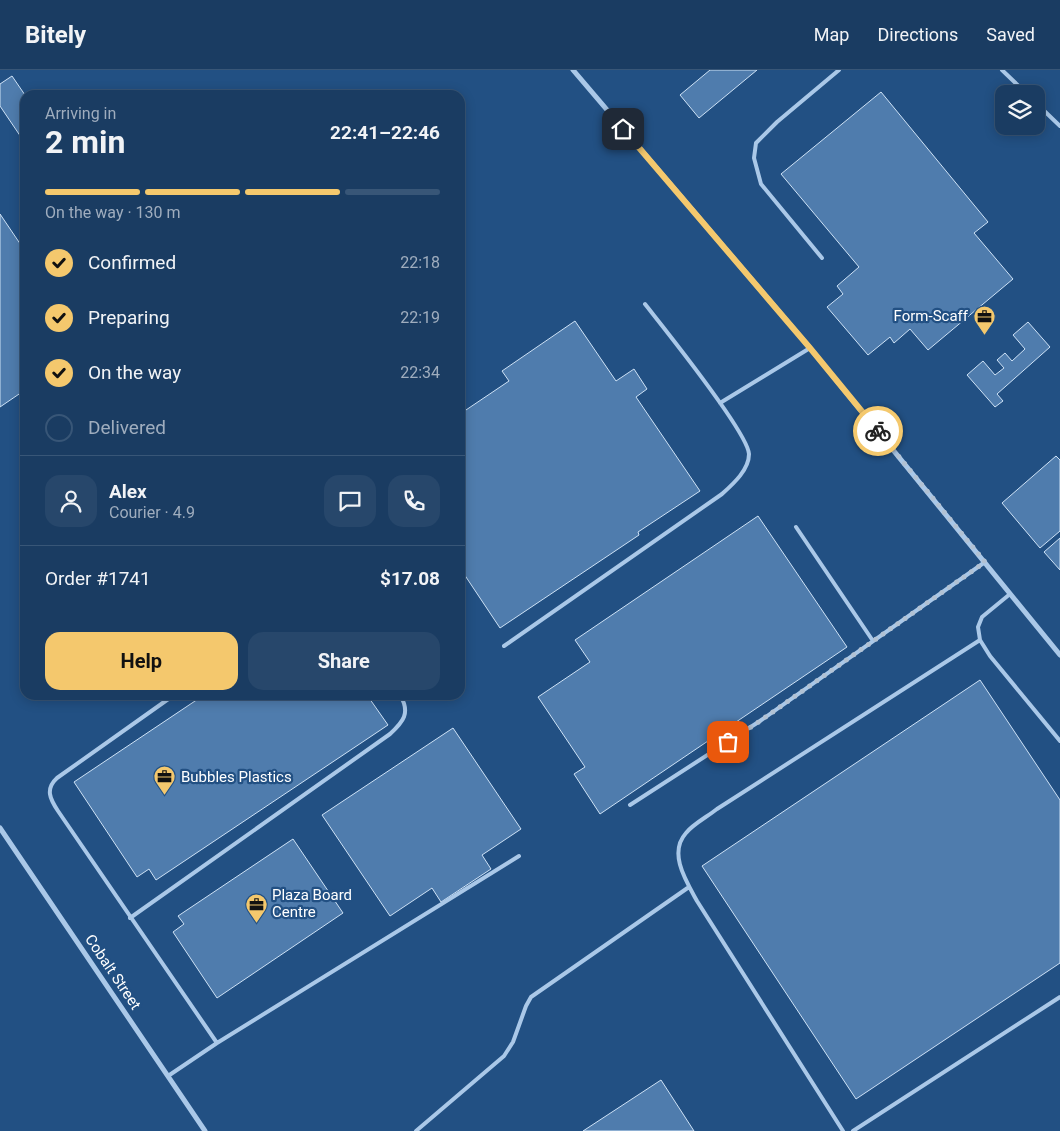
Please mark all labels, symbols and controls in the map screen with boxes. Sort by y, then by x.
text: Bitely [25,21,86,49]
text: Map [814,24,849,45]
text: Directions [877,24,958,45]
text: Saved [986,24,1035,45]
map controls [995,85,1045,135]
button: layers [995,85,1045,135]
text: Arriving in [45,104,116,123]
pin [602,108,644,150]
icon: home [609,115,637,143]
text: 22:41–22:46 [330,121,440,144]
text: 2 min [45,123,125,161]
text: On the way · 130 m [45,203,181,222]
icon: check [45,249,73,277]
text: Confirmed [88,251,176,274]
text: 22:18 [400,253,440,272]
icon: check [45,304,73,332]
office icon: Form-Scaff [972,304,996,335]
text: Preparing [88,306,170,329]
place label: Form-Scaff [894,307,969,325]
text: 22:19 [400,308,440,327]
icon: check [45,359,73,387]
text: On the way [88,361,181,384]
text: 22:34 [400,363,440,382]
courier [853,406,903,456]
text: Delivered [88,416,166,439]
icon: bike [864,417,892,445]
button: person [45,475,97,527]
button: chat [324,475,376,527]
button: phone [388,475,440,527]
text: Alex [109,480,147,503]
text: Courier · 4.9 [109,503,195,522]
text: Order #1741 [45,567,151,590]
text: $17.08 [380,567,440,590]
button: Help [45,632,238,690]
button: Share [248,632,440,690]
pin [707,721,749,763]
icon: bag [714,728,742,756]
office icon: Bubbles Plastics [153,765,177,796]
place label: Bubbles Plastics [181,768,292,786]
place label: Plaza Board Centre [272,886,352,921]
office icon: Plaza Board Centre [244,892,268,923]
street label: Cobalt Street [81,931,145,1013]

